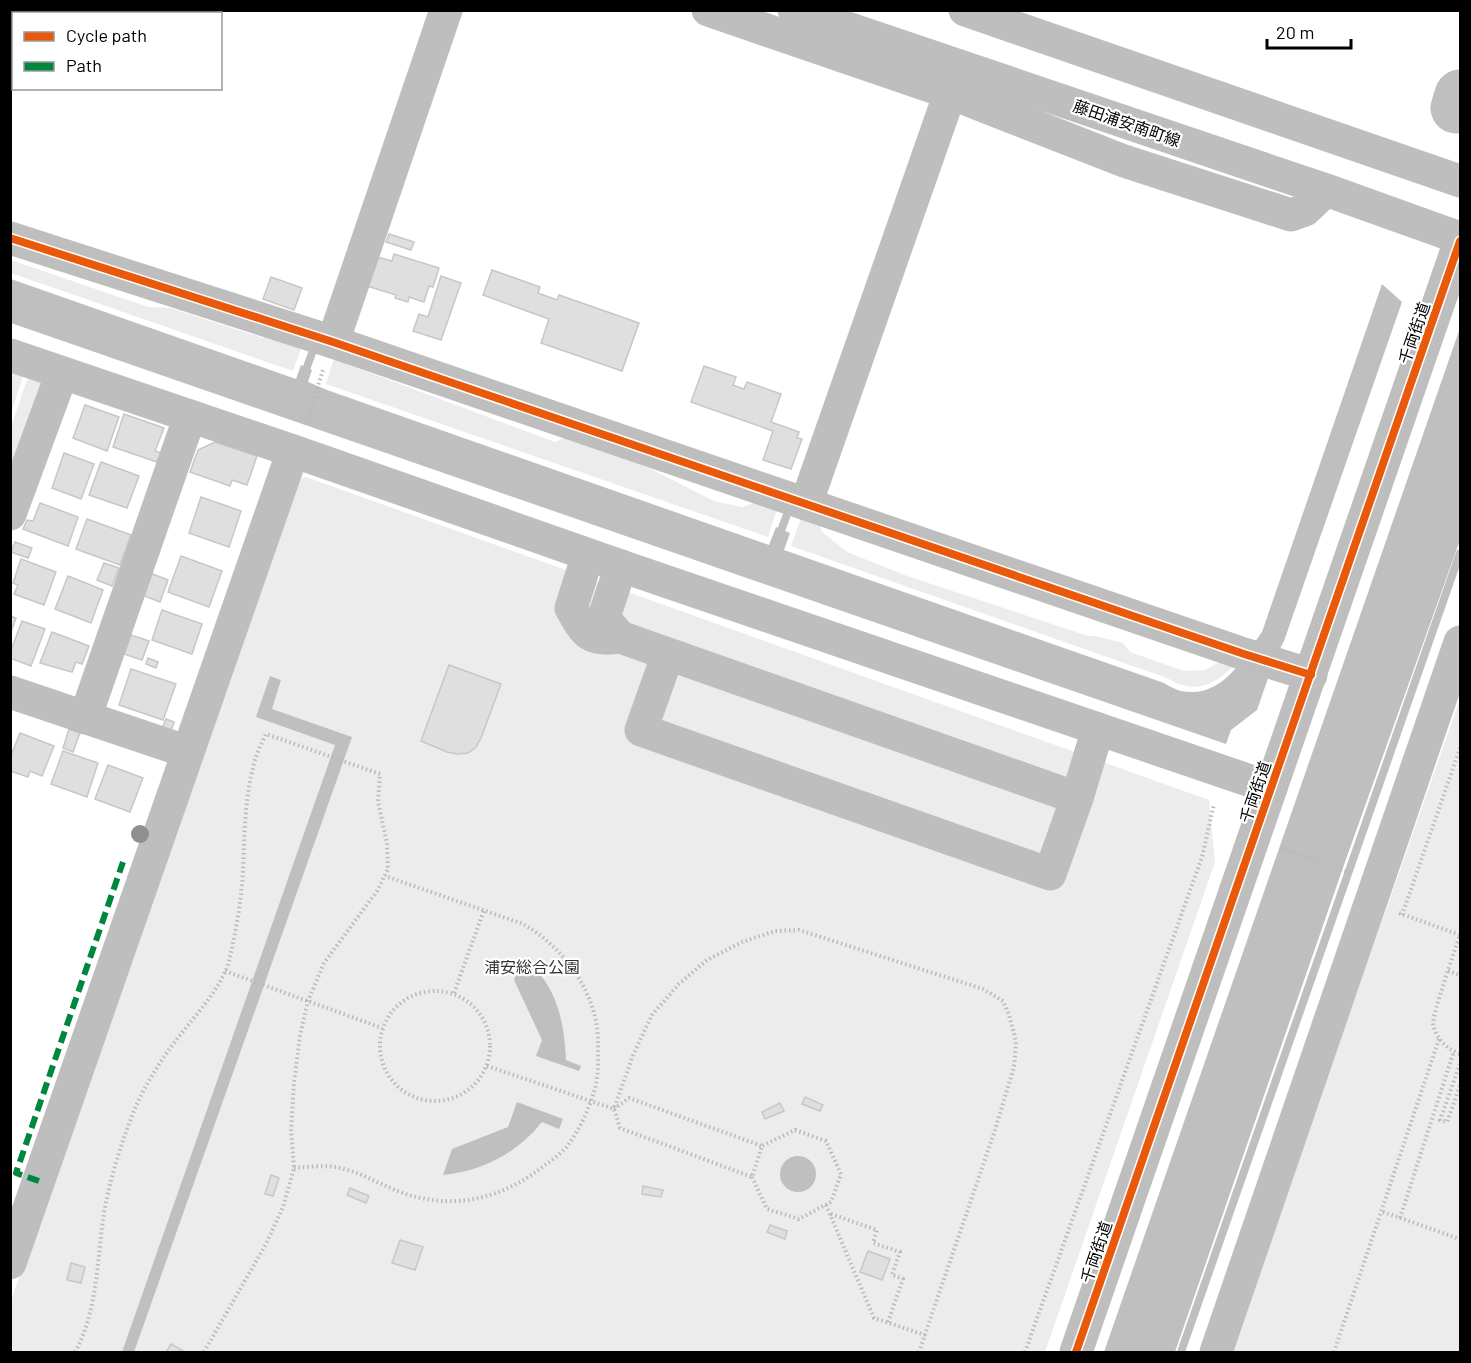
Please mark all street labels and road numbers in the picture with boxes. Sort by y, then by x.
street label: 藤田浦安南町線 [1071,95,1183,150]
street label: 千両街道 [1394,299,1433,366]
street label: 千両街道 [1235,758,1274,825]
street label: 千両街道 [1076,1218,1115,1285]

